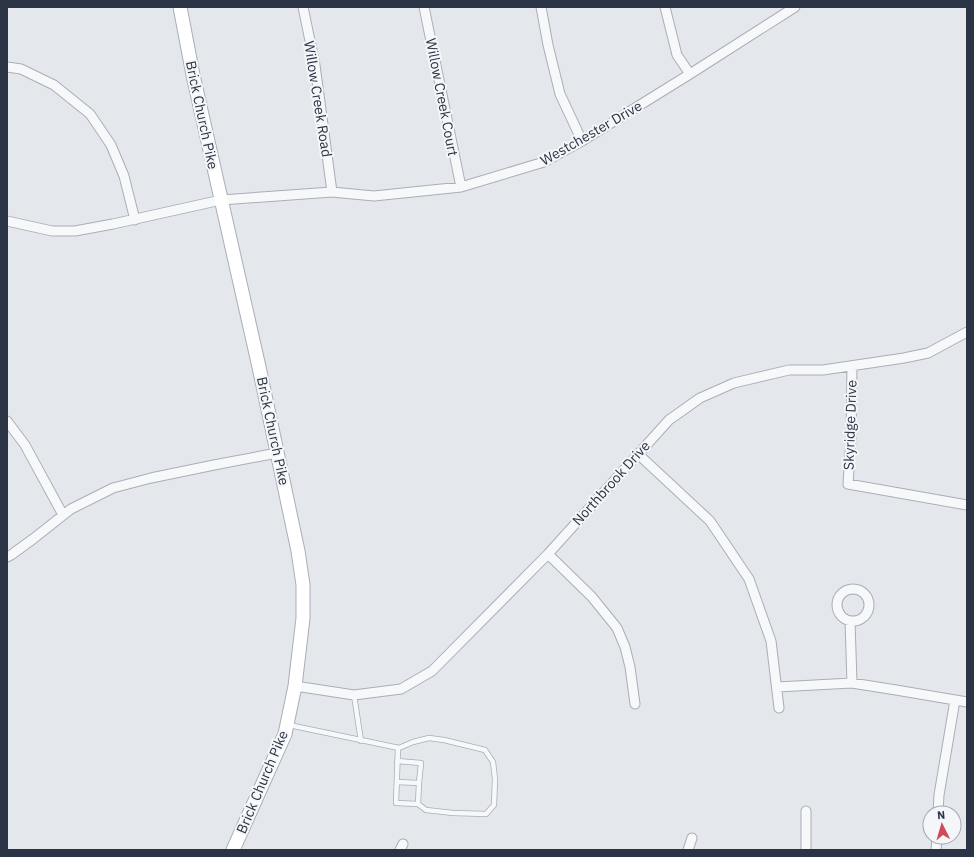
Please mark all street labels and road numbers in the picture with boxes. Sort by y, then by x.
street label: Willow Creek Court [422,37,462,158]
street label: Willow Creek Road [300,40,336,158]
street label: Brick Church Pike [182,59,222,171]
street label: Westchester Drive [537,96,645,169]
street label: Brick Church Pike [253,375,293,487]
street label: Skyridge Drive [839,379,861,470]
street label: Northbrook Drive [568,437,654,529]
street label: Brick Church Pike [232,727,292,836]

